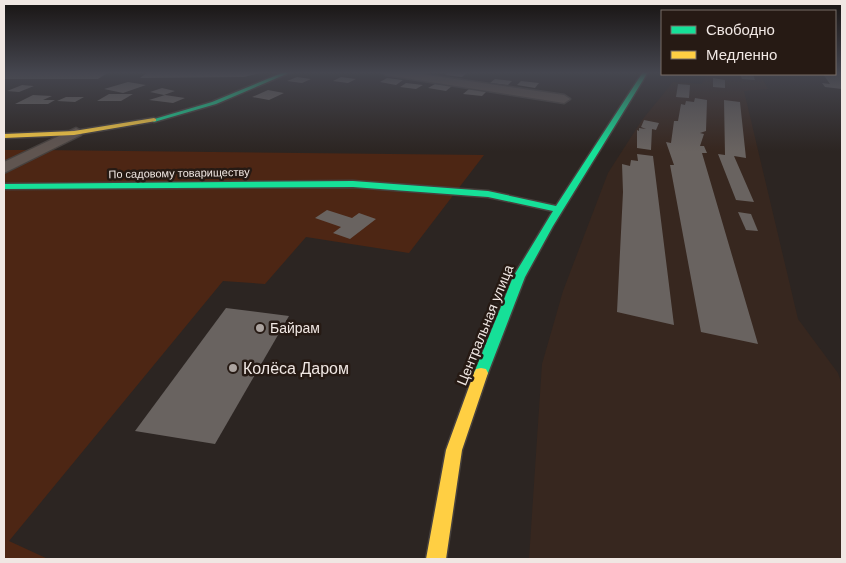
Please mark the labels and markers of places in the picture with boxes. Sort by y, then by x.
place label: Байрам [270,320,320,336]
marker: Байрам [254,322,266,334]
place label: Колёса Даром [243,360,349,377]
marker: Колёса Даром [227,362,239,374]

